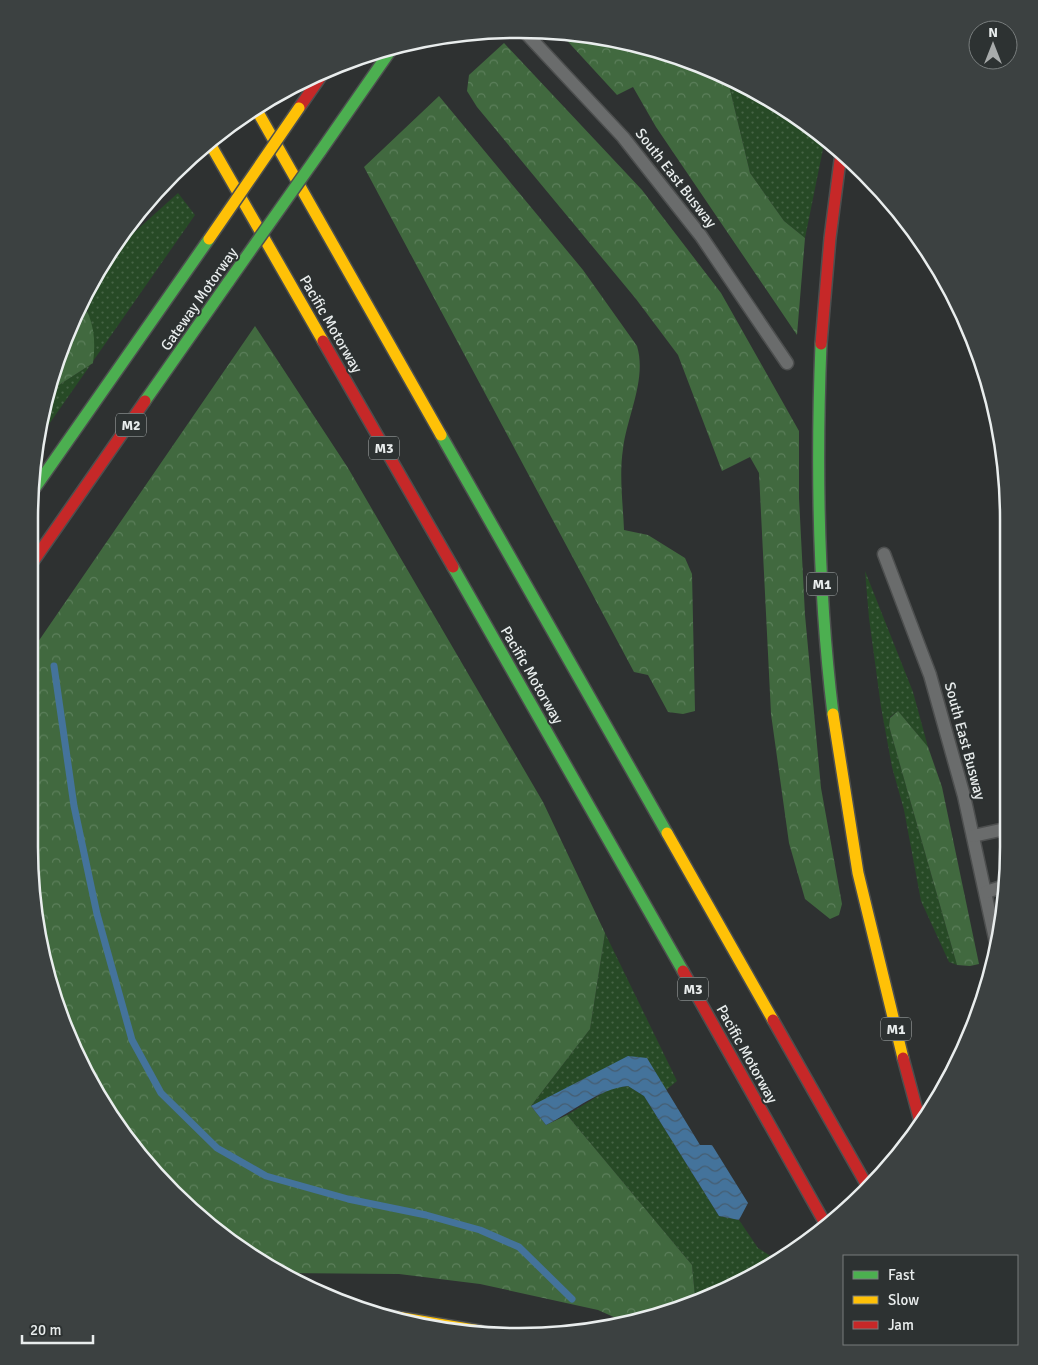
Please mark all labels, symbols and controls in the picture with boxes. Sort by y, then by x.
north arrow [968,20,1018,70]
text: N [988,24,998,41]
street label: South East Busway [632,125,720,231]
street label: Gateway Motorway [157,244,241,354]
street label: Pacific Motorway [296,272,366,376]
road number: M2 [116,414,146,436]
road number: M3 [369,436,399,459]
road number: M1 [807,572,837,596]
street label: Pacific Motorway [497,623,567,727]
street label: South East Busway [941,680,989,802]
road number: M3 [678,978,708,1001]
street label: Pacific Motorway [713,1002,781,1106]
road number: M1 [881,1018,911,1040]
legend [843,1255,1018,1345]
text: Fast [888,1266,915,1284]
text: Slow [888,1291,919,1309]
scale bar [22,1312,94,1344]
text: Jam [888,1316,914,1334]
text: 20 m [30,1321,61,1339]

